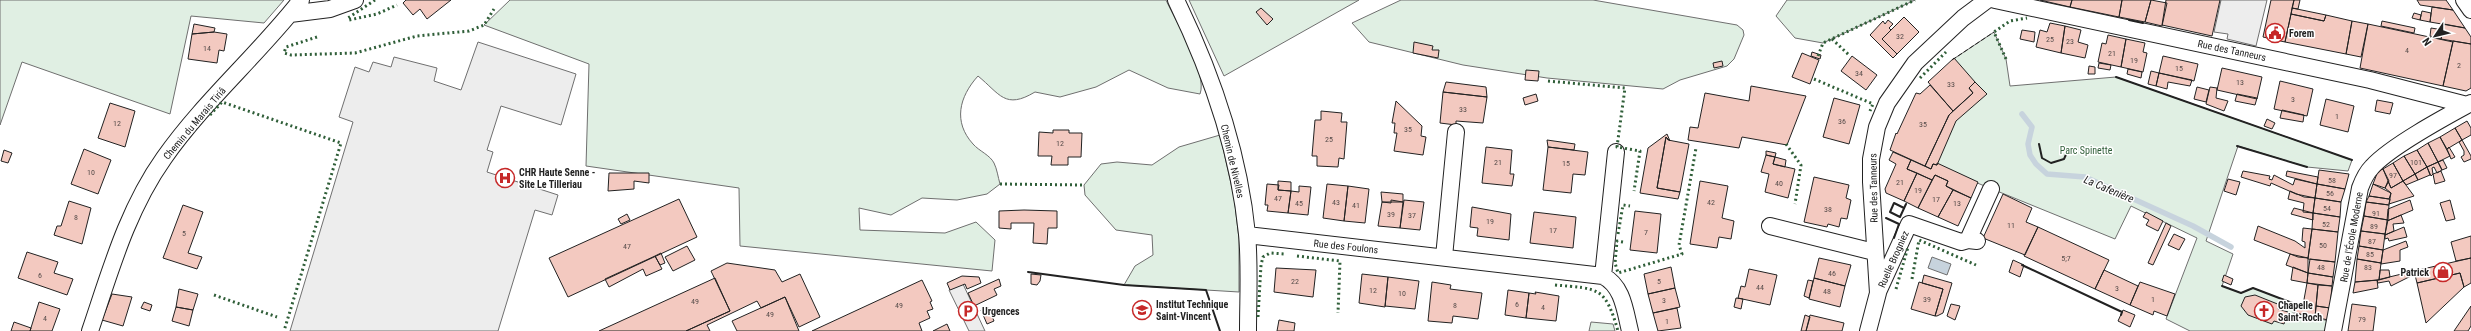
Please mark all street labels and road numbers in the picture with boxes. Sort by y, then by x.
street label: Rue des Tanneurs [2197,38,2268,63]
street label: Chemin du Marais Tiriâ [161,85,228,162]
street label: Chemin de Nivelles [1219,123,1246,199]
street label: Rue des Tanneurs [1867,153,1880,223]
street label: Rue de l'École Moderne [2337,191,2365,283]
street label: Ruelle Brogniez [1876,229,1911,289]
street label: Rue des Foulons [1313,238,1379,255]

